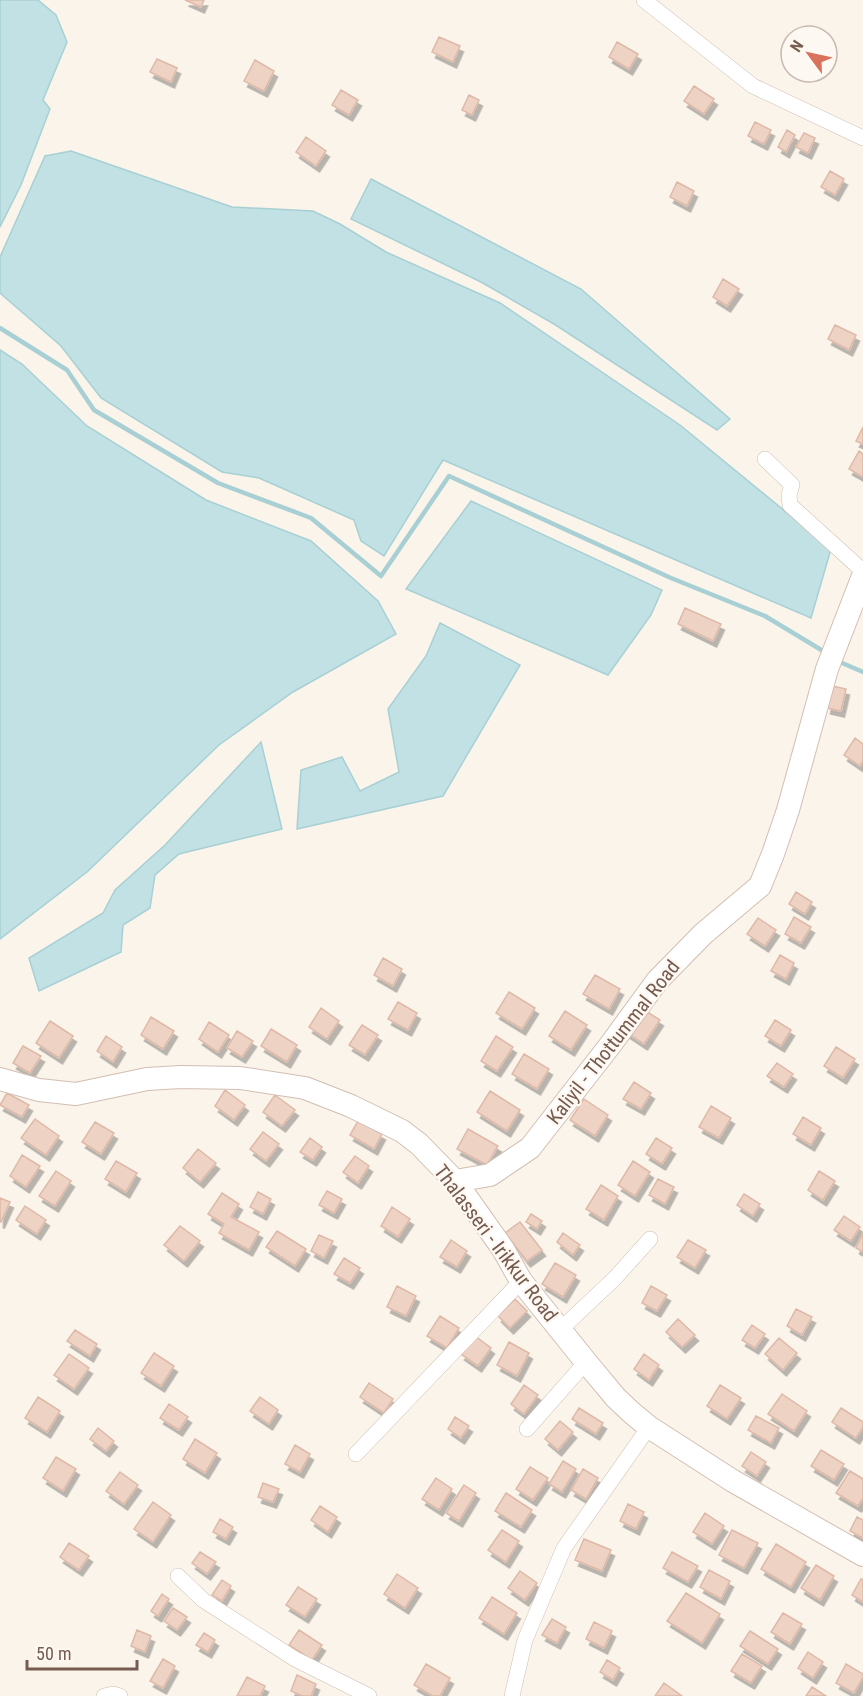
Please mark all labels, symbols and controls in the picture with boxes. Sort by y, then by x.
north arrow [779,24,839,84]
text: N [786,37,807,55]
street label: Kaliyil - Thottummal Road [541,955,685,1129]
street label: Thalasseri - Irikkur Road [429,1160,563,1326]
scale bar [27,1633,136,1671]
text: 50 m [36,1643,71,1664]

